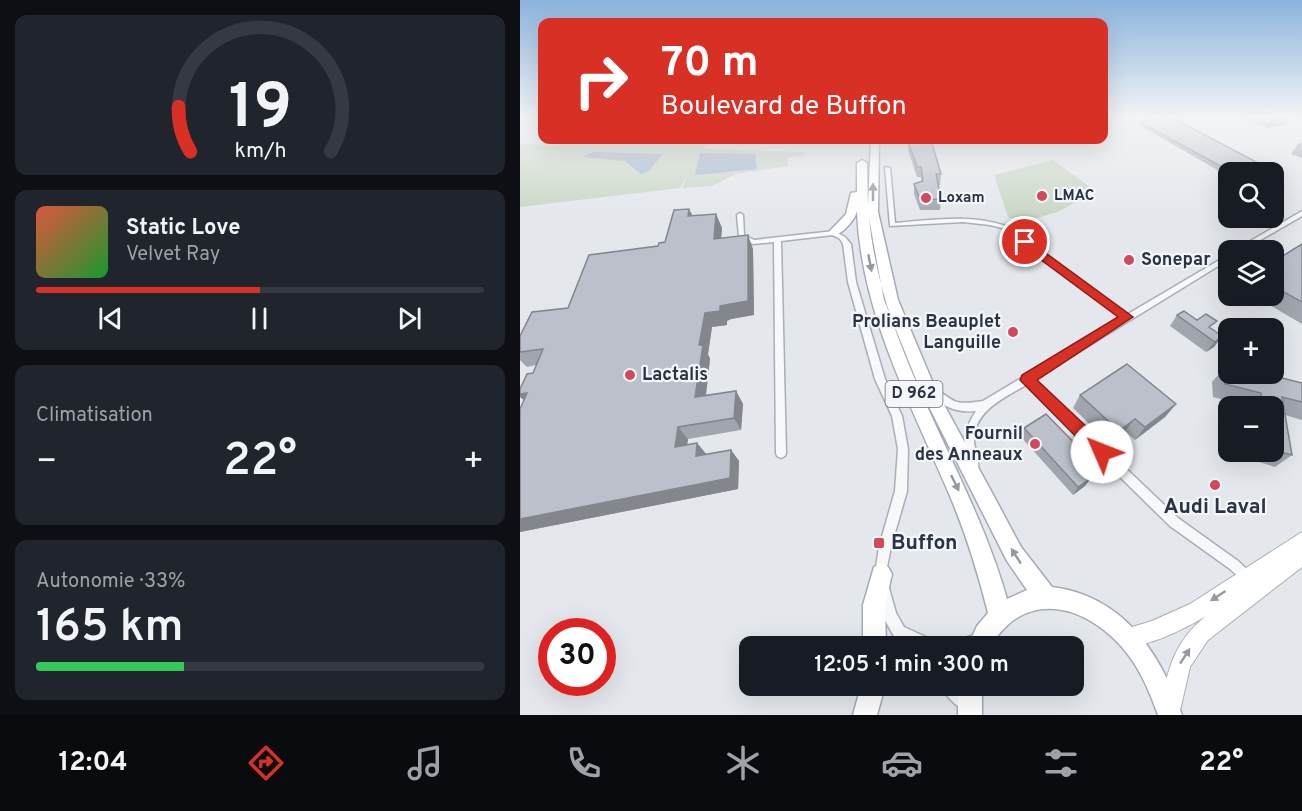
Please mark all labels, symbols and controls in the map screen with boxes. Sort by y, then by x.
text: 70 m [661,38,759,91]
icon: right [562,42,640,120]
text: 19 [228,71,292,150]
text: Boulevard de Buffon [661,90,907,124]
text: km/h [234,138,286,165]
map controls [1218,162,1284,462]
button: search [1218,162,1284,228]
one-way arrow [868,183,878,202]
place label: LMAC [1054,187,1094,206]
place label: Loxam [938,189,985,208]
marker: LMAC [1035,189,1049,203]
marker: Loxam [919,191,933,205]
text: Static Love [126,215,240,242]
pin [999,216,1050,267]
icon: arrive [1008,225,1041,258]
button: layers [1218,240,1284,306]
text: Velvet Ray [126,242,220,268]
place label: Sonepar [1141,249,1211,272]
marker: Sonepar [1122,253,1136,267]
one-way arrow [866,254,875,273]
icon: previous [94,302,127,335]
icon: pause [243,302,276,335]
icon: next [393,302,426,335]
place label: Prolians Beauplet Languille [852,311,1001,355]
button: + [1218,318,1284,384]
marker: Prolians Beauplet Languille [1006,325,1020,339]
place label: Lactalis [642,364,708,387]
marker: Lactalis [623,368,637,382]
road number: D 962 [886,381,942,407]
button: − [1218,396,1284,462]
text: Climatisation [36,403,153,429]
position arrow [1070,420,1134,484]
place label: Fournil des Anneaux [915,423,1023,467]
text: 22° [223,434,297,491]
marker: Fournil des Anneaux [1028,437,1042,451]
text: − [36,442,57,484]
text: + [463,442,484,484]
one-way arrow [951,475,960,492]
marker: Audi Laval [1208,478,1222,492]
place label: Audi Laval [1163,494,1267,521]
place label: Buffon [891,530,958,557]
marker: Buffon [872,536,886,550]
one-way arrow [1010,548,1022,564]
text: Autonomie · 33% [36,569,185,595]
one-way arrow [1210,590,1226,602]
text: 165 km [36,600,184,657]
speed limit sign: 30 [538,618,616,696]
one-way arrow [1179,649,1191,665]
text: 12:05 · 1 min · 300 m [814,652,1009,679]
icon: directions [245,742,287,784]
icon: music [404,742,446,784]
icon: phone [563,742,605,784]
icon: climate [722,742,764,784]
icon: car [881,742,923,784]
icon: filters [1040,742,1082,784]
text: 12:04 [59,746,128,780]
text: 22° [1199,746,1243,780]

